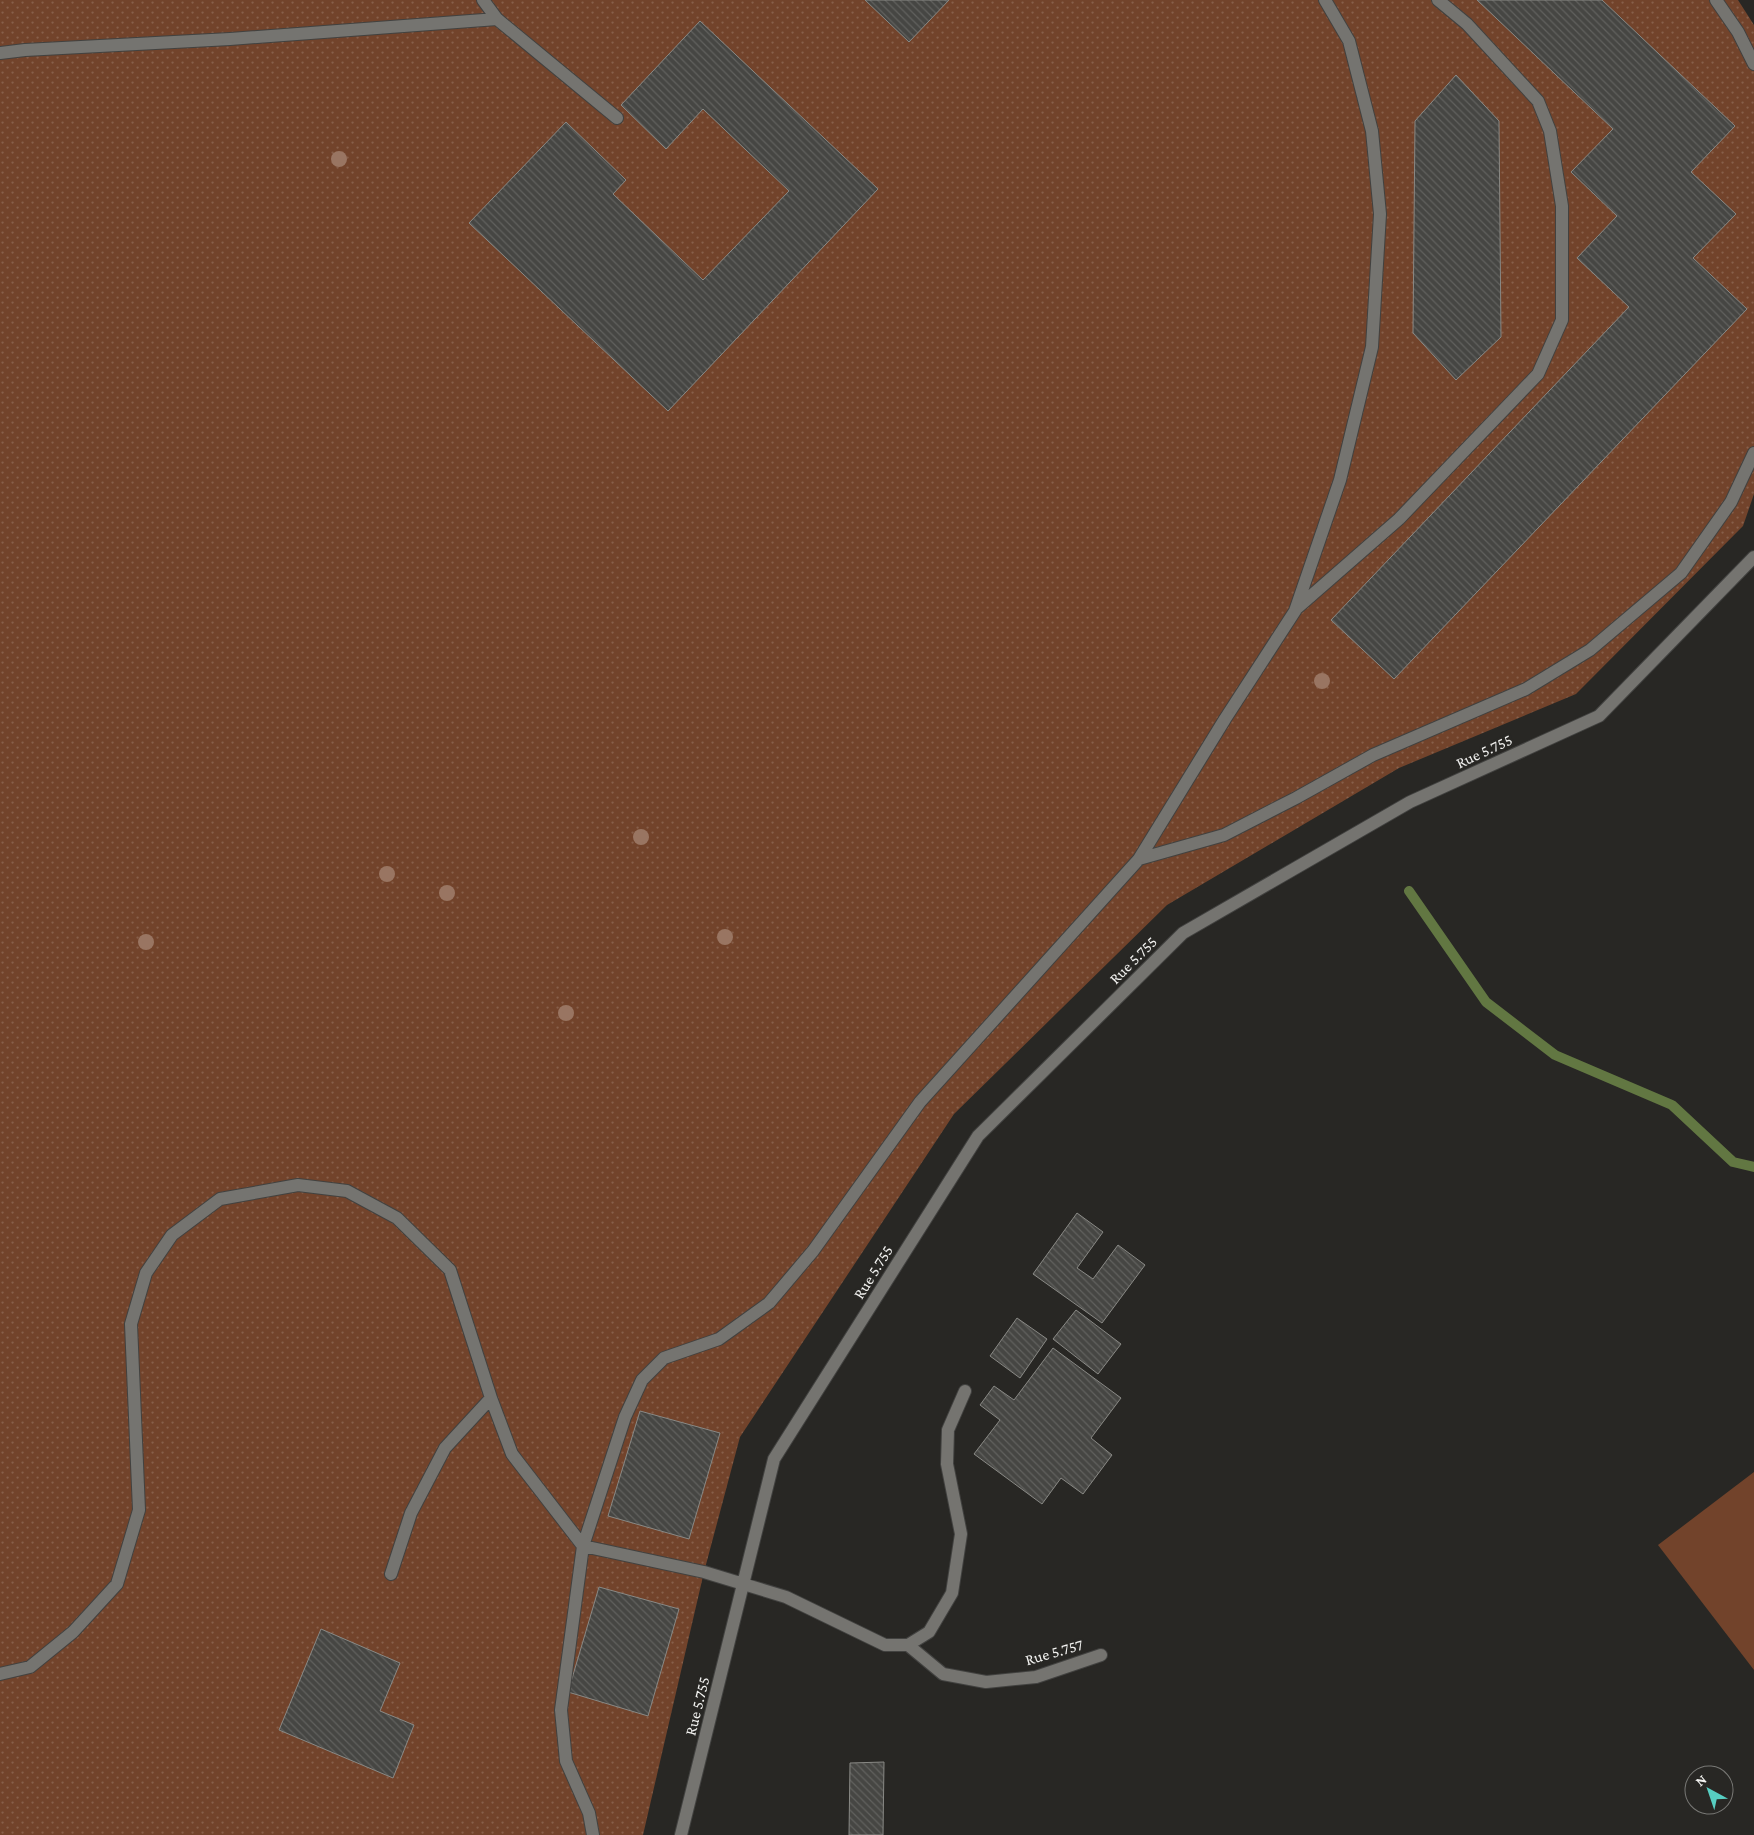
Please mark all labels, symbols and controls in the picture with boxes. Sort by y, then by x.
street label: Rue 5.755 [1453,731,1515,771]
street label: Rue 5.755 [1106,933,1160,987]
street label: Rue 5.755 [850,1242,896,1302]
street label: Rue 5.757 [1023,1635,1086,1668]
street label: Rue 5.755 [682,1675,712,1737]
north arrow [1684,1765,1734,1815]
text: N [1692,1771,1710,1789]

